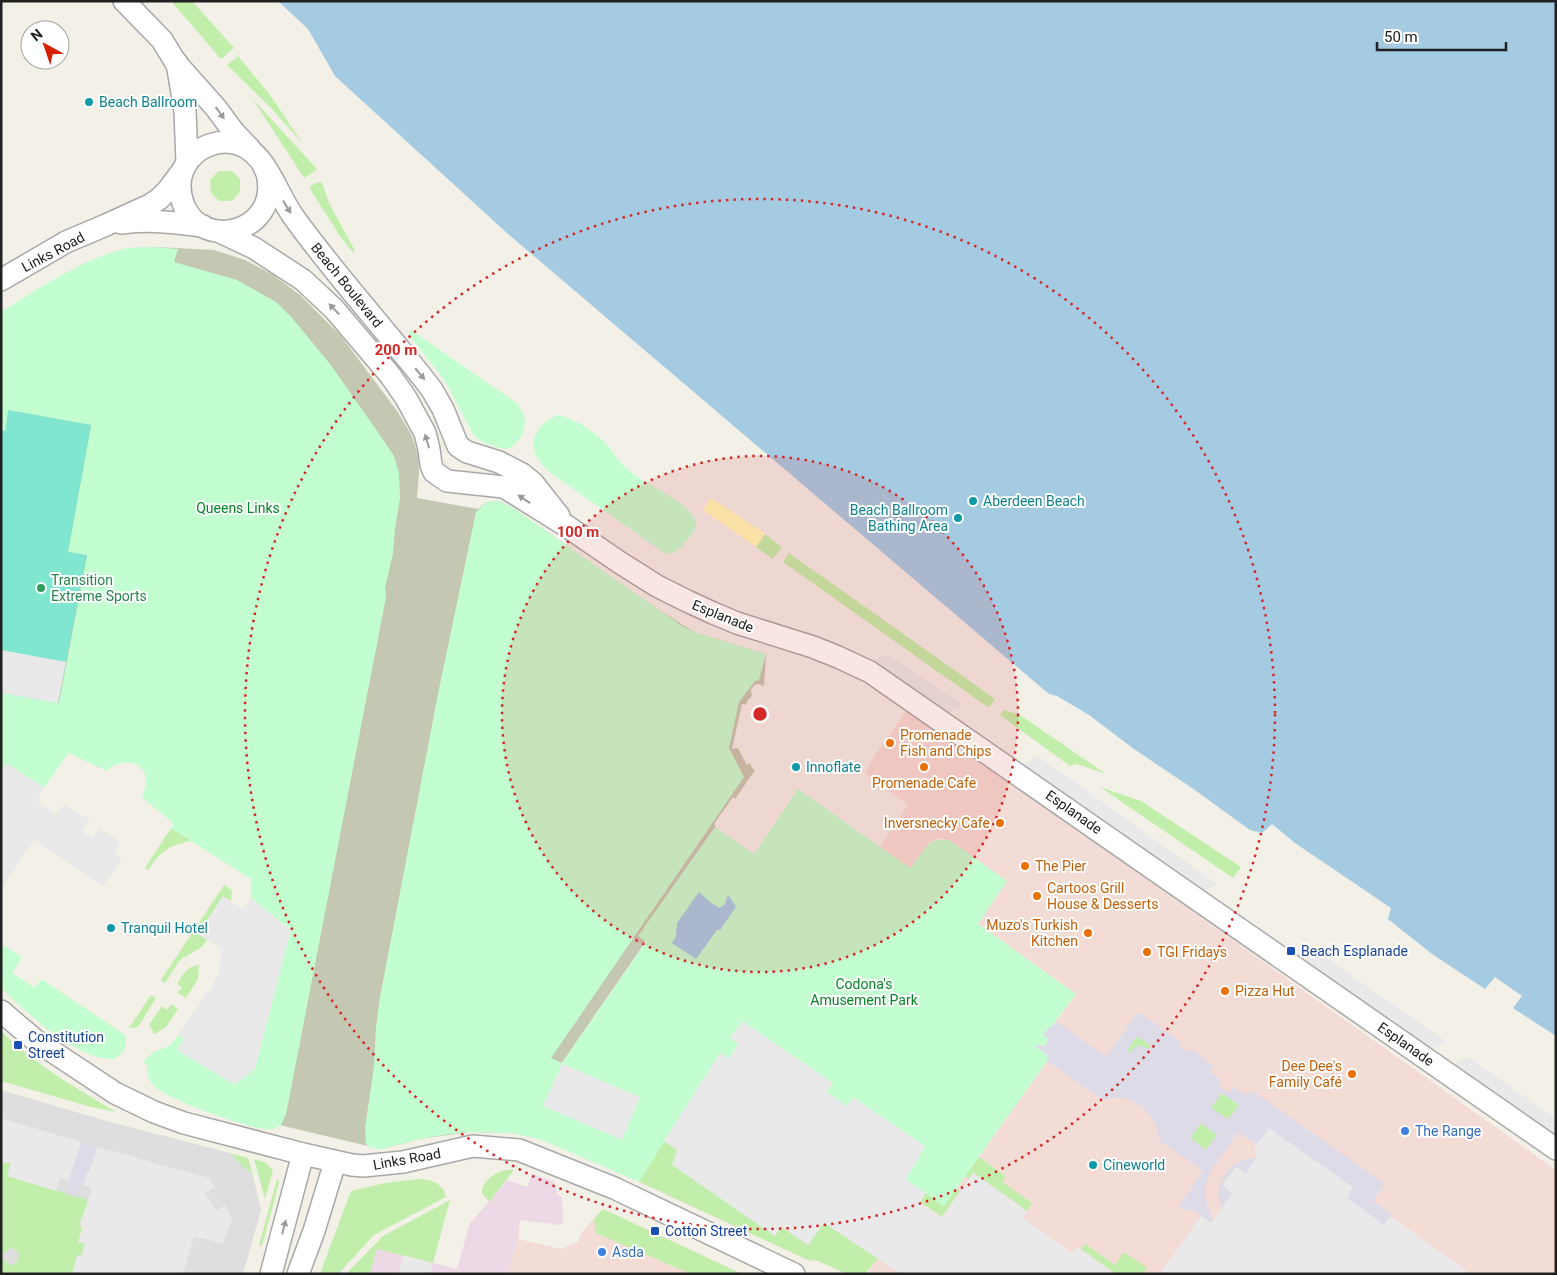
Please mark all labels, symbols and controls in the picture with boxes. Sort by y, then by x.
north arrow [20,20,70,70]
scale bar [1377,20,1506,52]
text: N [28,26,46,44]
text: 50 m [1384,28,1418,46]
place label: Beach Ballroom [99,94,197,110]
marker: Beach Ballroom [83,96,95,108]
one-way arrow [215,106,225,120]
one-way arrow [283,201,292,214]
street label: Links Road [19,229,87,275]
street label: Beach Boulevard [308,239,386,331]
one-way arrow [328,303,340,315]
text: 200 m [375,341,417,359]
one-way arrow [414,368,425,380]
one-way arrow [422,433,430,448]
place label: Aberdeen Beach [983,493,1085,509]
one-way arrow [517,494,531,504]
marker: Aberdeen Beach [967,495,979,507]
park label: Queens Links [196,500,280,516]
place label: Beach Ballroom Bathing Area [850,502,948,534]
marker: Beach Ballroom Bathing Area [952,512,964,524]
text: 100 m [557,523,599,541]
place label: Transition Extreme Sports [51,572,147,604]
marker: Transition Extreme Sports [35,582,47,594]
street label: Esplanade [690,596,756,636]
centre of rings [751,705,769,723]
place label: Promenade Fish and Chips [900,727,992,759]
marker: Promenade Fish and Chips [884,737,896,749]
place label: Innoflate [806,759,861,775]
marker: Innoflate [790,761,802,773]
marker: Promenade Cafe [918,761,930,773]
place label: Promenade Cafe [872,775,976,791]
street label: Esplanade [1043,787,1105,837]
place label: Inversnecky Cafe [884,815,990,831]
marker: Inversnecky Cafe [994,817,1006,829]
place label: The Pier [1035,858,1087,874]
marker: The Pier [1019,860,1031,872]
place label: Cartoos Grill House & Desserts [1047,880,1158,912]
marker: Cartoos Grill House & Desserts [1031,890,1043,902]
place label: Muzo's Turkish Kitchen [986,917,1078,949]
place label: Tranquil Hotel [121,920,208,936]
marker: Tranquil Hotel [105,922,117,934]
marker: Muzo's Turkish Kitchen [1082,927,1094,939]
place label: Beach Esplanade [1301,943,1408,959]
place label: TGI Fridays [1157,944,1227,960]
marker: Beach Esplanade [1285,945,1297,957]
marker: TGI Fridays [1141,946,1153,958]
park label: Codona's Amusement Park [810,976,919,1008]
place label: Pizza Hut [1235,983,1295,999]
marker: Pizza Hut [1219,985,1231,997]
street label: Esplanade [1375,1019,1437,1069]
place label: Constitution Street [28,1029,104,1061]
marker: Constitution Street [12,1039,24,1051]
place label: Dee Dee's Family Café [1269,1058,1342,1090]
marker: Dee Dee's Family Café [1346,1068,1358,1080]
place label: The Range [1415,1123,1481,1139]
marker: The Range [1399,1125,1411,1137]
street label: Links Road [372,1145,442,1173]
place label: Cineworld [1103,1157,1165,1173]
marker: Cineworld [1087,1159,1099,1171]
one-way arrow [280,1219,288,1234]
place label: Cotton Street [665,1223,748,1239]
marker: Cotton Street [649,1225,661,1237]
place label: Asda [612,1244,644,1260]
marker: Asda [596,1246,608,1258]

